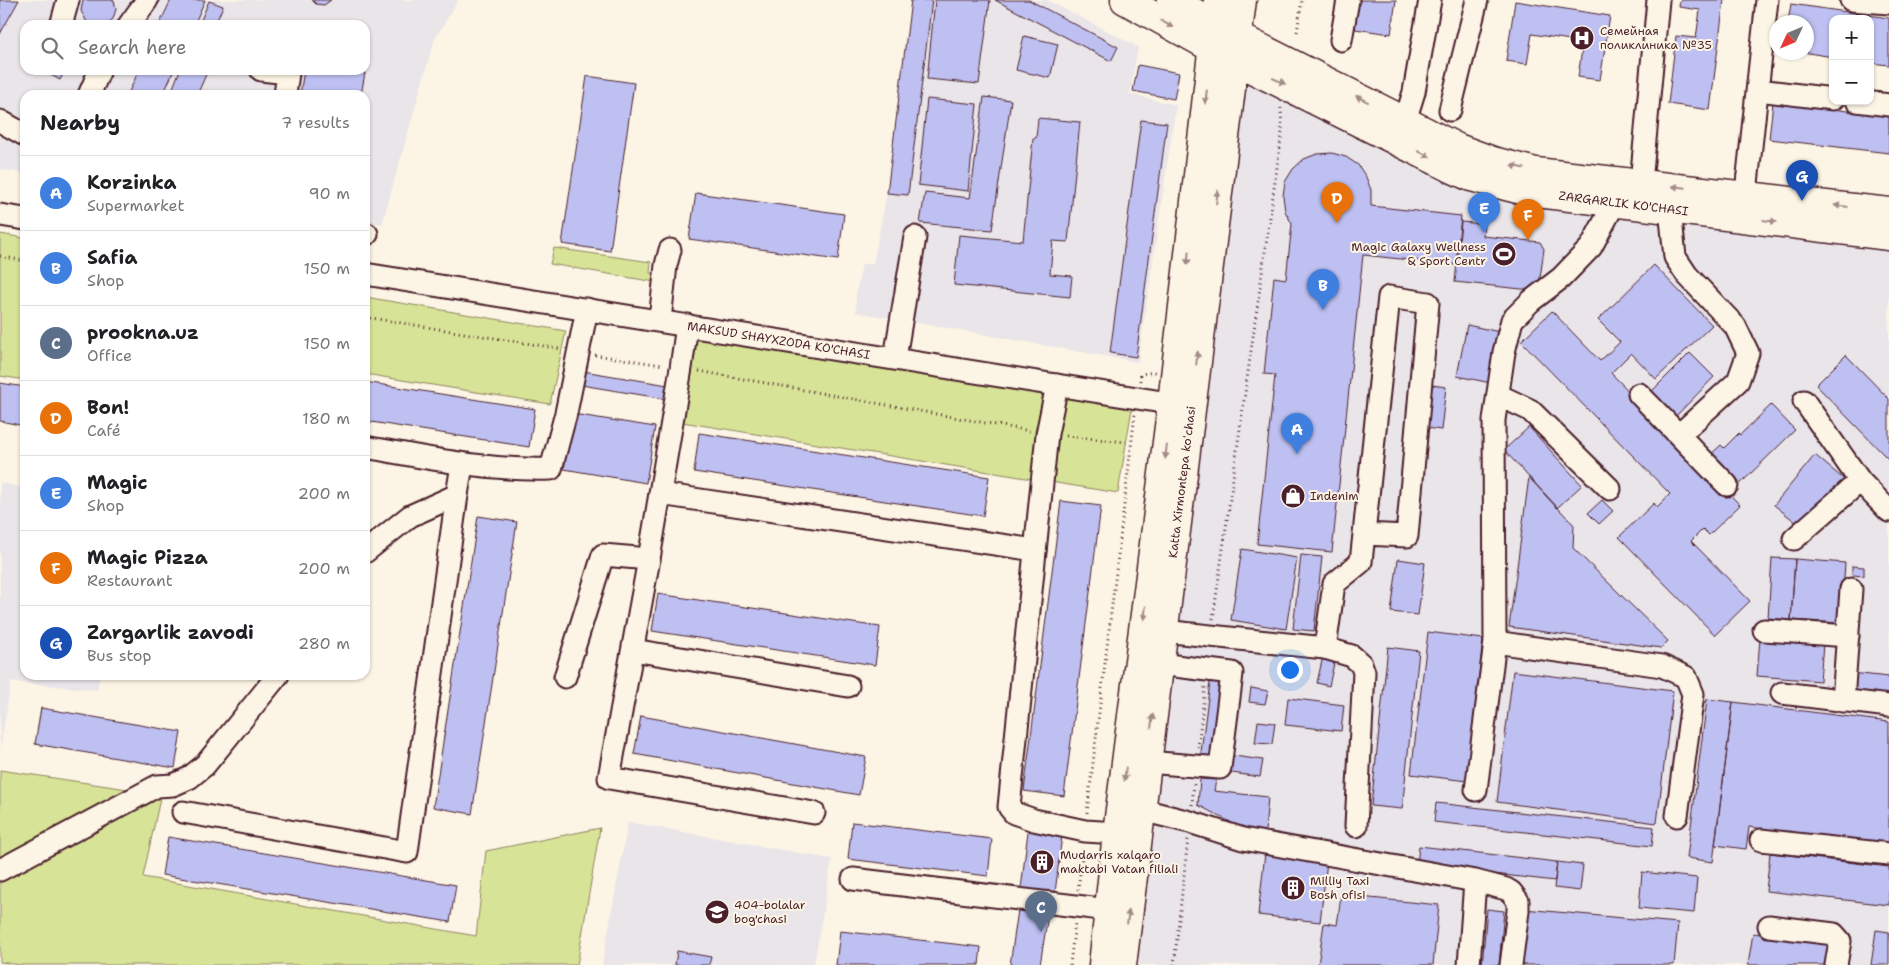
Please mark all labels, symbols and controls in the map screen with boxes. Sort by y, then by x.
north arrow [1769,15,1814,60]
map controls [1829,15,1874,105]
button: + [1829,15,1874,60]
one-way arrow [1161,19,1174,28]
search box [20,20,370,75]
place label: Семейная поликлиника №35 [1600,23,1712,53]
hospital icon: Семейная поликлиника №35 [1569,25,1595,51]
icon: search [38,34,66,62]
text: Search here [78,35,187,60]
button: − [1829,60,1874,105]
one-way arrow [1271,77,1286,85]
one-way arrow [1202,89,1210,105]
one-way arrow [1355,95,1369,103]
text: Nearby [40,109,120,137]
text: 7 results [281,112,350,133]
one-way arrow [1416,150,1431,158]
pin: G [1786,160,1818,201]
one-way arrow [1511,163,1526,171]
text: Korzinka [87,170,177,195]
pin: D [1321,182,1353,223]
text: A [50,183,62,204]
text: 90 m [309,183,350,204]
one-way arrow [1671,183,1687,191]
one-way arrow [1213,188,1221,204]
street label: ZARGARLIK KO'CHASI [1558,188,1690,219]
pin: E [1468,192,1500,233]
text: Supermarket [87,195,184,216]
pin: F [1512,199,1544,240]
one-way arrow [1832,202,1848,210]
one-way arrow [1762,217,1778,225]
place label: Magic Galaxy Wellness & Sport Centr [1351,239,1486,269]
sports icon: Magic Galaxy Wellness & Sport Centr [1491,241,1517,267]
text: Safia [87,245,137,270]
one-way arrow [1184,250,1192,266]
text: B [51,258,61,279]
text: 150 m [303,258,350,279]
pin: B [1307,269,1339,310]
text: Shop [87,270,124,291]
street label: MAKSUD SHAYXZODA KO'CHASI [686,318,872,363]
text: prookna.uz [87,320,199,345]
text: C [51,333,61,354]
text: 150 m [303,333,350,354]
text: Office [87,345,132,366]
one-way arrow [1193,350,1201,366]
text: Bon! [87,395,129,420]
street label: Katta Xirmontepa koʻchasi [1165,405,1199,559]
text: D [50,408,62,429]
text: 180 m [302,408,350,429]
pin: A [1281,413,1313,454]
text: Café [87,420,121,441]
one-way arrow [1161,444,1169,460]
text: Magic [87,470,148,495]
text: E [51,483,61,504]
text: 200 m [298,483,350,504]
shop icon: Indenim [1280,483,1306,509]
place label: Indenim [1310,488,1359,504]
text: Shop [87,495,124,516]
text: Magic Pizza [87,545,208,570]
text: F [51,558,61,579]
text: 200 m [298,558,350,579]
text: Restaurant [87,570,173,591]
one-way arrow [1141,605,1149,621]
text: Zargarlik zavodi [87,620,254,645]
text: G [50,633,62,654]
text: 280 m [298,633,350,654]
text: Bus stop [87,645,152,666]
your location [1277,657,1303,683]
one-way arrow [1148,712,1156,728]
one-way arrow [1121,766,1129,782]
place label: Mudarris xalqaro maktabi Vatan filiali [1060,847,1178,877]
building icon: Mudarris xalqaro maktabi Vatan filiali [1029,849,1055,875]
place label: Milliy Taxi Bosh ofisi [1310,873,1369,903]
building icon: Milliy Taxi Bosh ofisi [1280,875,1306,901]
pin: C [1025,891,1057,932]
place label: 404-bolalar bog'chasi [734,897,806,927]
school or university icon: 404-bolalar bog'chasi [704,899,730,925]
one-way arrow [1124,908,1132,924]

